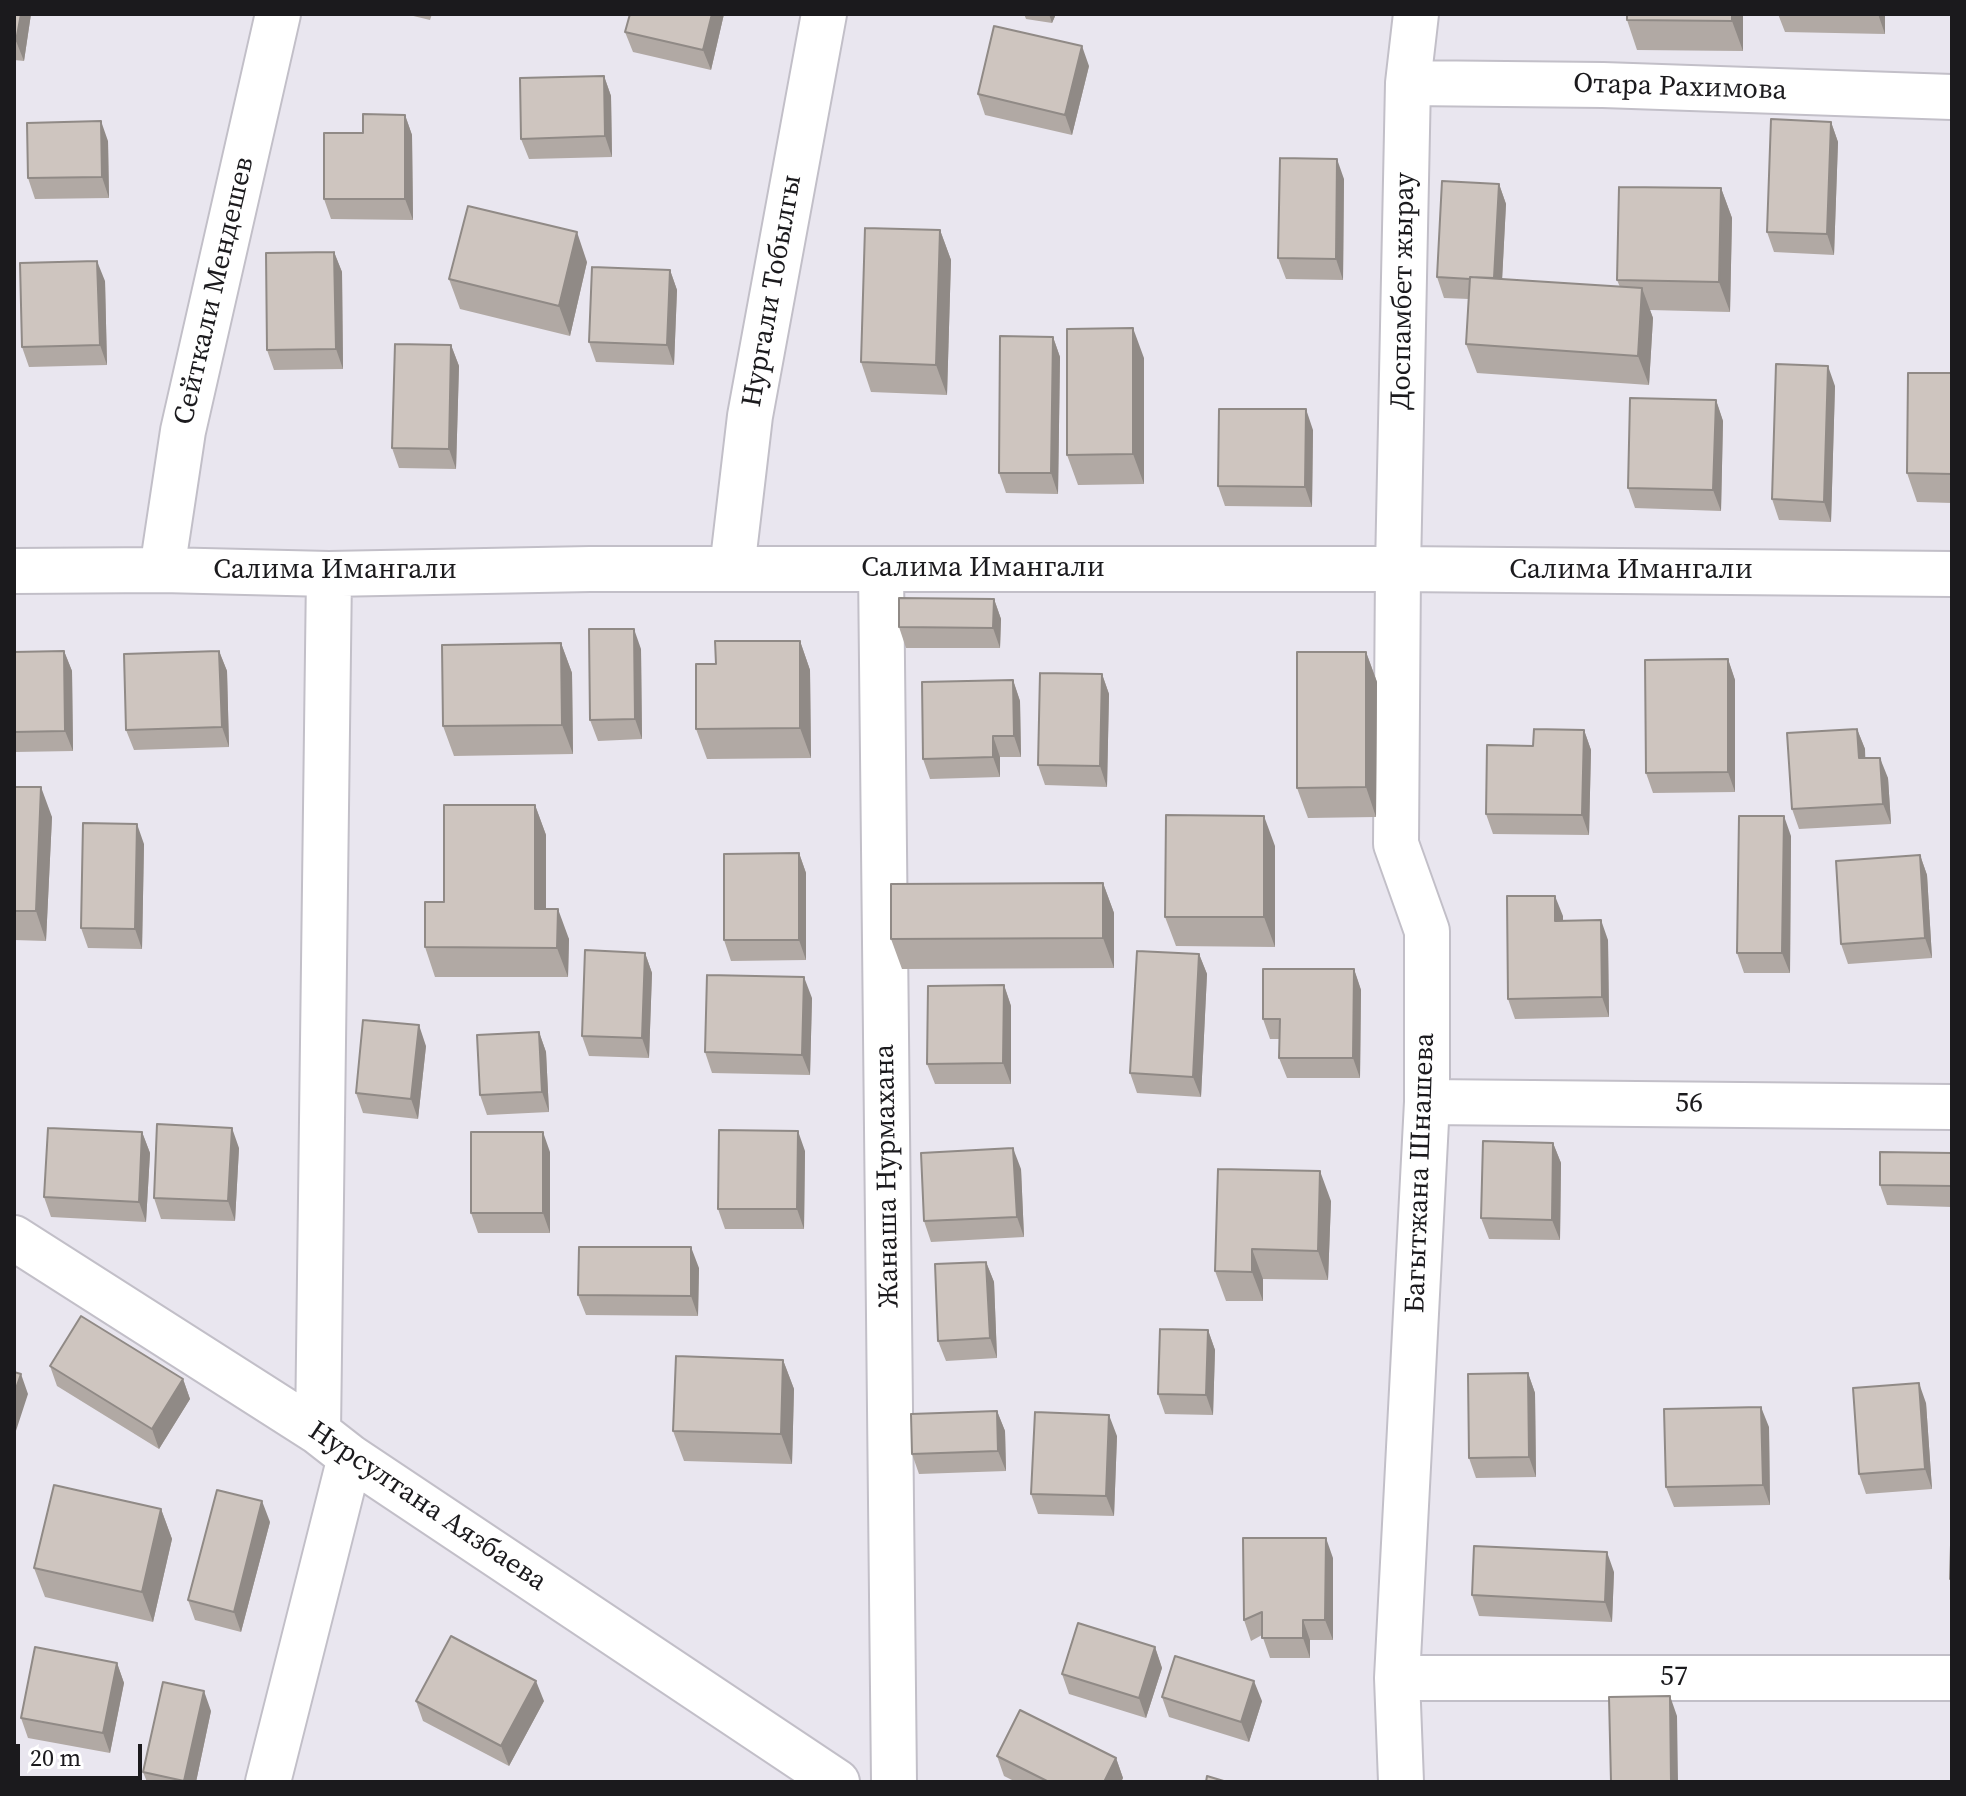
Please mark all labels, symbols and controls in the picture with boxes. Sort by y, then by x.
street label: Отара Рахимова [1573,67,1787,109]
street label: Сейткали Мендешев [168,154,262,428]
street label: Нургали Тобылгы [736,172,810,410]
street label: Доспамбет жырау [1385,172,1423,410]
street label: Салима Имангали [861,552,1105,586]
street label: Салима Имангали [213,554,457,588]
street label: Салима Имангали [1509,554,1753,588]
street label: Багытжана Шнашева [1399,1032,1443,1314]
street label: Жанаша Нурмахана [869,1044,907,1308]
street label: 56 [1675,1087,1703,1121]
street label: Нурсултана Аязбаева [302,1415,552,1599]
street label: 57 [1660,1661,1688,1695]
scale bar [20,1728,146,1778]
text: 20 m [30,1741,81,1774]

